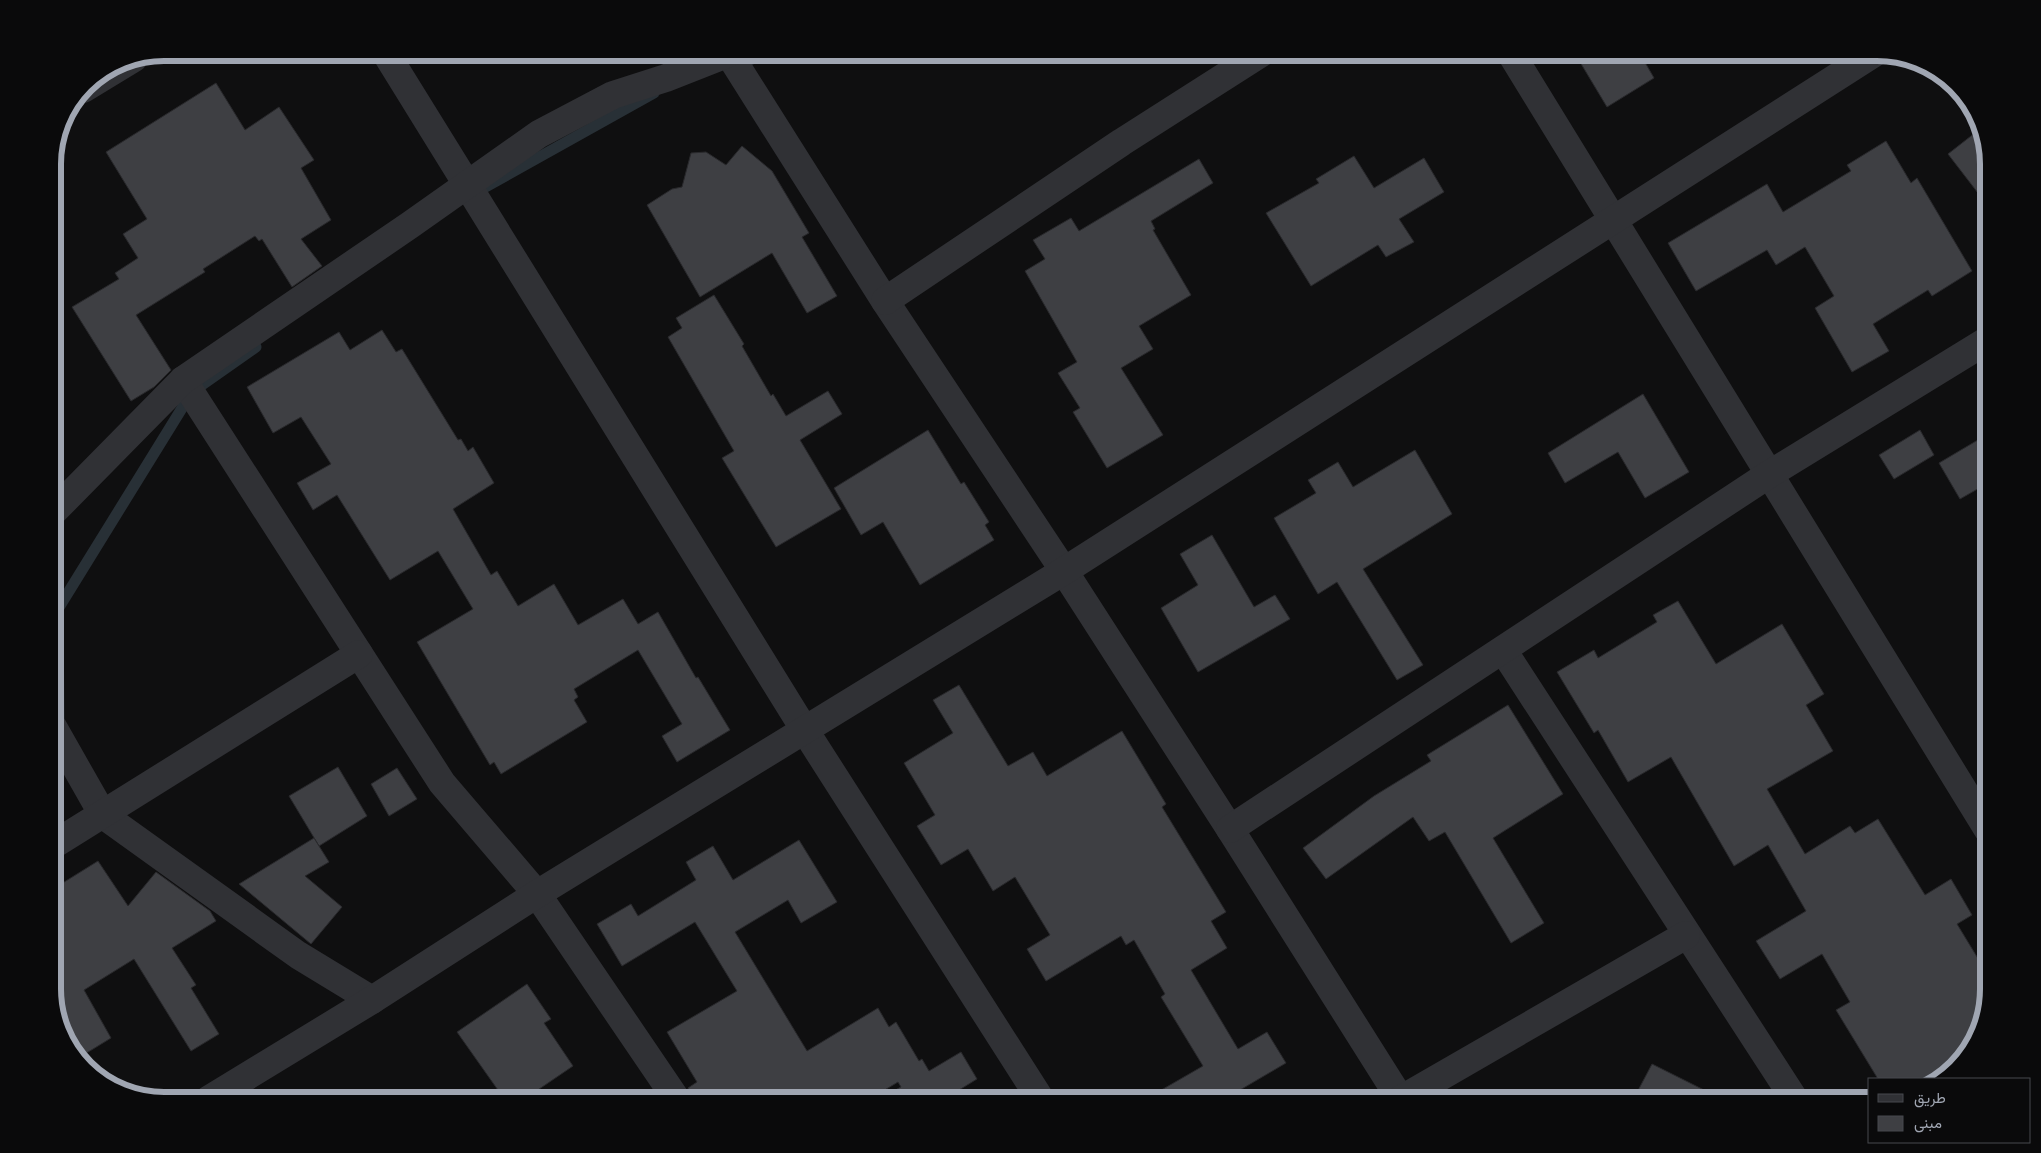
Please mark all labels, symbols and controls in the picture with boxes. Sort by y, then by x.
legend [1868,1078,2031,1143]
text: طريق [1914,1088,1946,1108]
text: مبنى [1914,1113,1942,1133]

